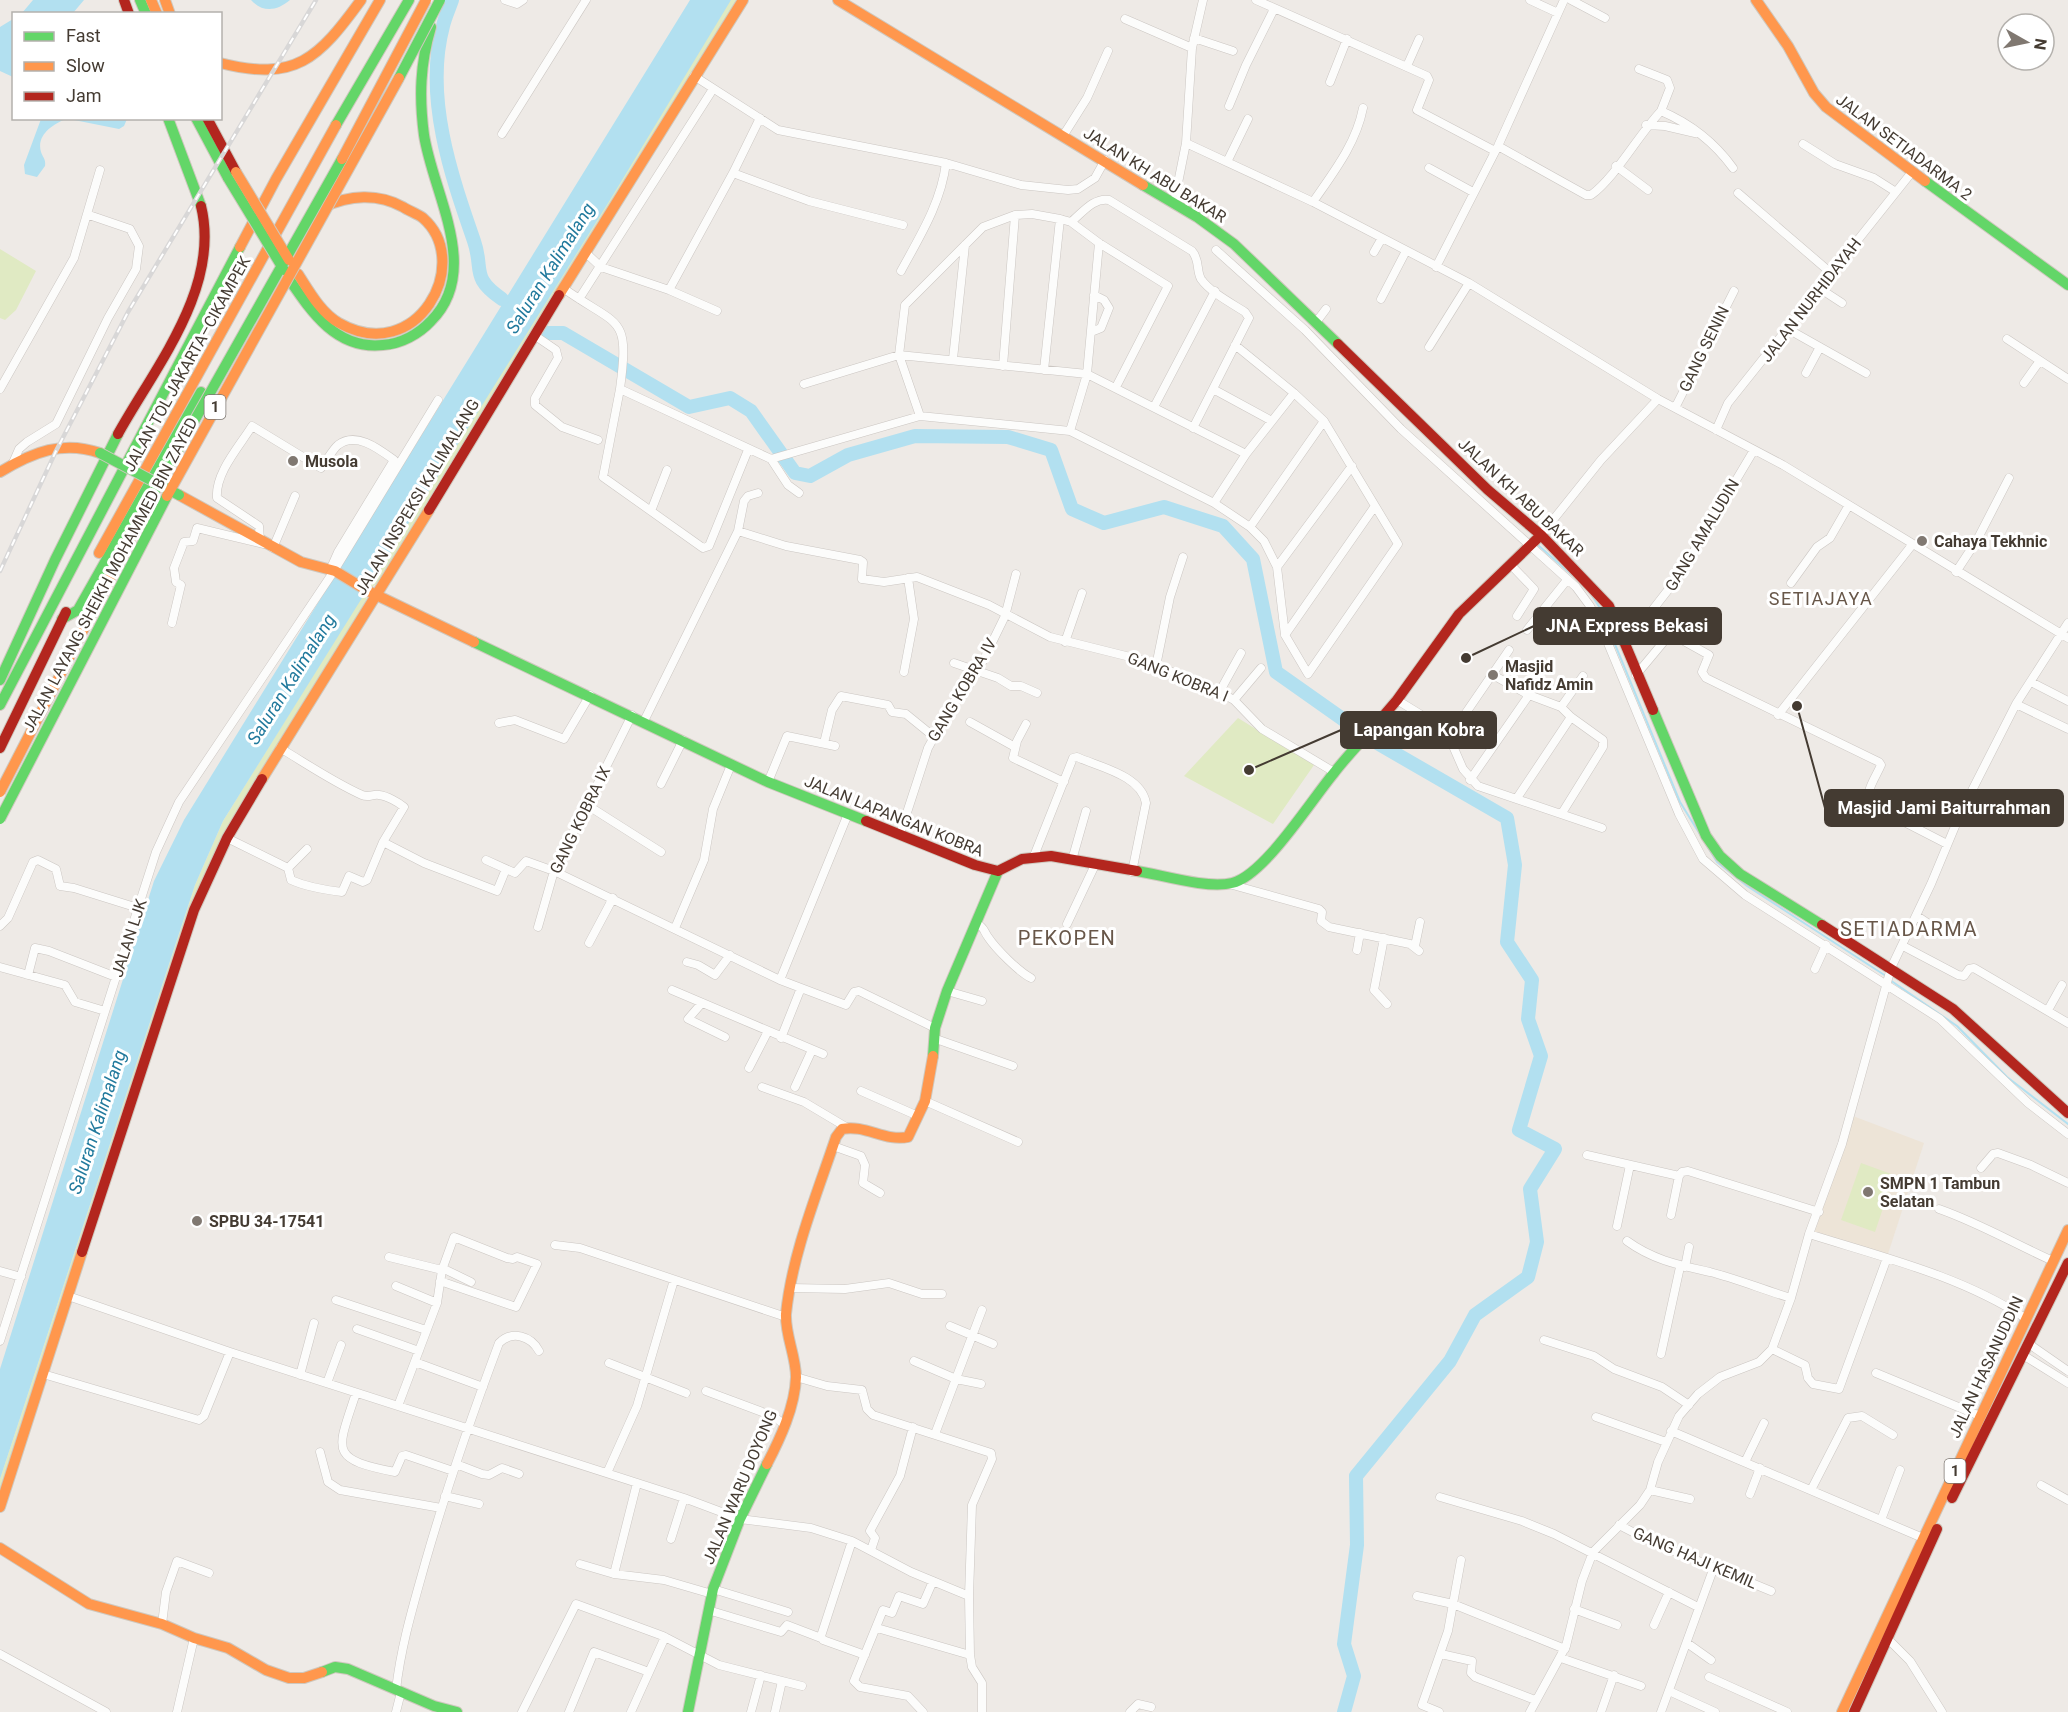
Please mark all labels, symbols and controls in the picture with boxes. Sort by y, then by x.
legend [12,12,222,120]
north arrow [1996,12,2056,72]
text: Fast [66,25,101,46]
text: N [2030,37,2051,51]
text: Slow [66,55,105,76]
text: Jam [66,85,102,106]
street label: JALAN SETIADARMA 2 [1832,90,1976,204]
street label: JALAN KH ABU BAKAR [1080,123,1230,227]
water label: Saluran Kalimalang [501,199,599,337]
street label: JALAN NURHIDAYAH [1757,234,1865,366]
street label: JALAN TOL JAKARTA–CIKAMPEK [120,252,255,475]
street label: GANG SENIN [1675,303,1733,395]
road number: 1 [204,395,226,419]
street label: JALAN INSPEKSI KALIMALANG [351,395,483,599]
street label: JALAN LAYANG SHEIKH MOHAMMED BIN ZAYED [18,414,202,736]
street label: JALAN KH ABU BAKAR [1454,434,1588,560]
place label: Musola [305,452,358,471]
marker: Musola [286,454,300,468]
street label: GANG AMALUDIN [1661,475,1743,595]
place label: Cahaya Tekhnic [1934,532,2047,551]
marker: Cahaya Tekhnic [1915,534,1929,548]
district label: SETIAJAYA [1769,588,1873,609]
callout: JNA Express Bekasi [1534,608,1721,644]
water label: Saluran Kalimalang [242,610,340,748]
text: JNA Express Bekasi [1546,615,1708,636]
street label: GANG KOBRA IV [924,635,1000,745]
street label: GANG KOBRA I [1125,648,1231,706]
place label: Masjid Nafidz Amin [1505,657,1593,694]
marker: Masjid Nafidz Amin [1486,668,1500,682]
callout: Lapangan Kobra [1341,712,1496,748]
text: Lapangan Kobra [1353,719,1485,740]
street label: GANG KOBRA IX [546,763,614,877]
street label: JALAN LAPANGAN KOBRA [802,771,987,861]
callout: Masjid Jami Baiturrahman [1825,790,2063,826]
text: Masjid Jami Baiturrahman [1837,797,2051,818]
street label: JALAN LJK [107,896,151,980]
district label: SETIADARMA [1840,917,1978,941]
district label: PEKOPEN [1018,926,1116,950]
water label: Saluran Kalimalang [64,1047,130,1196]
place label: SMPN 1 Tambun Selatan [1880,1174,2000,1211]
marker: SMPN 1 Tambun Selatan [1861,1185,1875,1199]
place label: SPBU 34-17541 [209,1212,324,1231]
marker: SPBU 34-17541 [190,1214,204,1228]
street label: JALAN HASANUDDIN [1945,1293,2027,1441]
street label: JALAN WARU DOYONG [699,1407,781,1567]
road number: 1 [1944,1459,1966,1483]
street label: GANG HAJI KEMIL [1630,1523,1760,1593]

